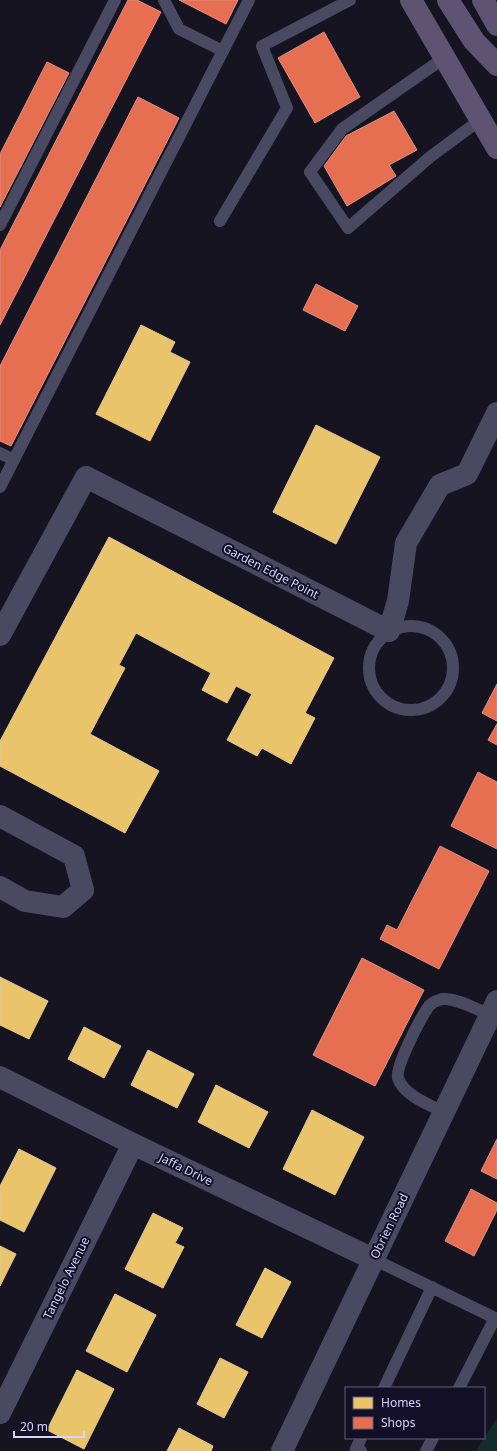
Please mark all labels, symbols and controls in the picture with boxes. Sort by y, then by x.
street label: Garden Edge Point [220,539,322,603]
street label: Jaffa Drive [155,1148,216,1189]
street label: Obrien Road [366,1190,412,1262]
street label: Tangelo Avenue [39,1234,93,1322]
legend [345,1387,485,1439]
text: Homes [381,1394,421,1411]
scale bar [14,1413,84,1439]
text: Shops [381,1414,416,1431]
text: 20 m [20,1418,48,1435]

